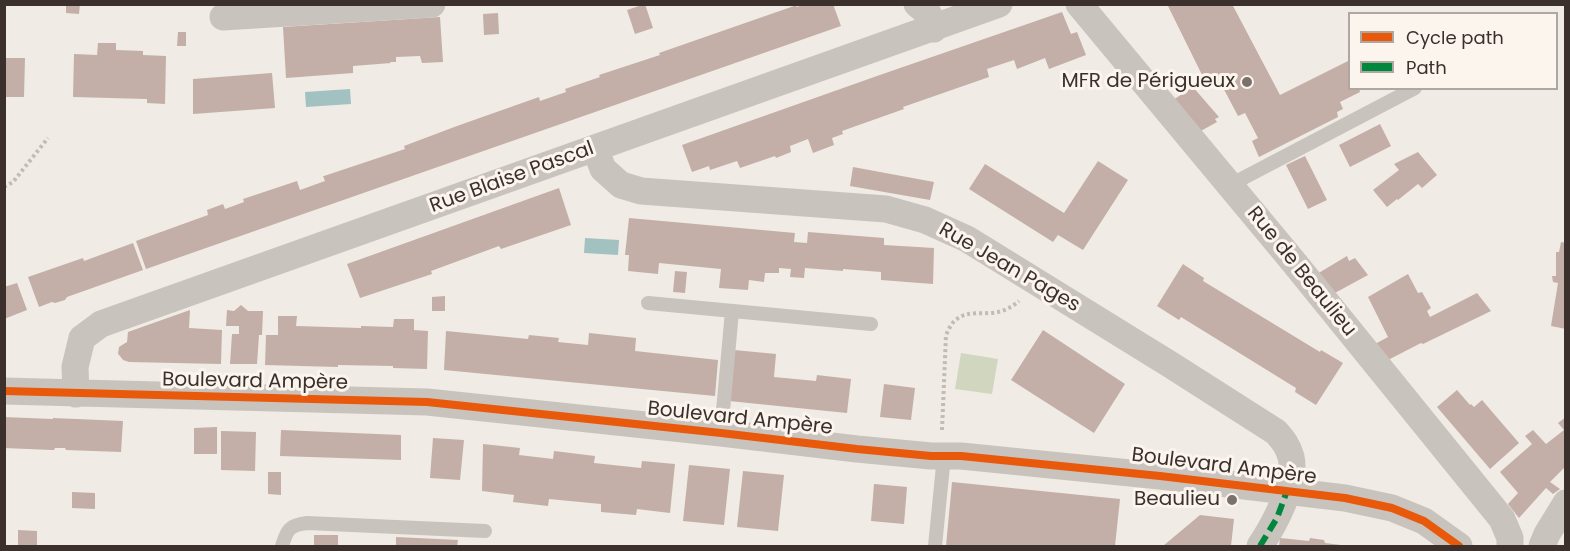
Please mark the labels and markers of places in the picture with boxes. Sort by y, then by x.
place label: MFR de Périgueux [1061,70,1235,94]
marker: MFR de Périgueux [1240,75,1254,89]
place label: Beaulieu [1134,488,1220,512]
marker: Beaulieu [1225,493,1239,507]

